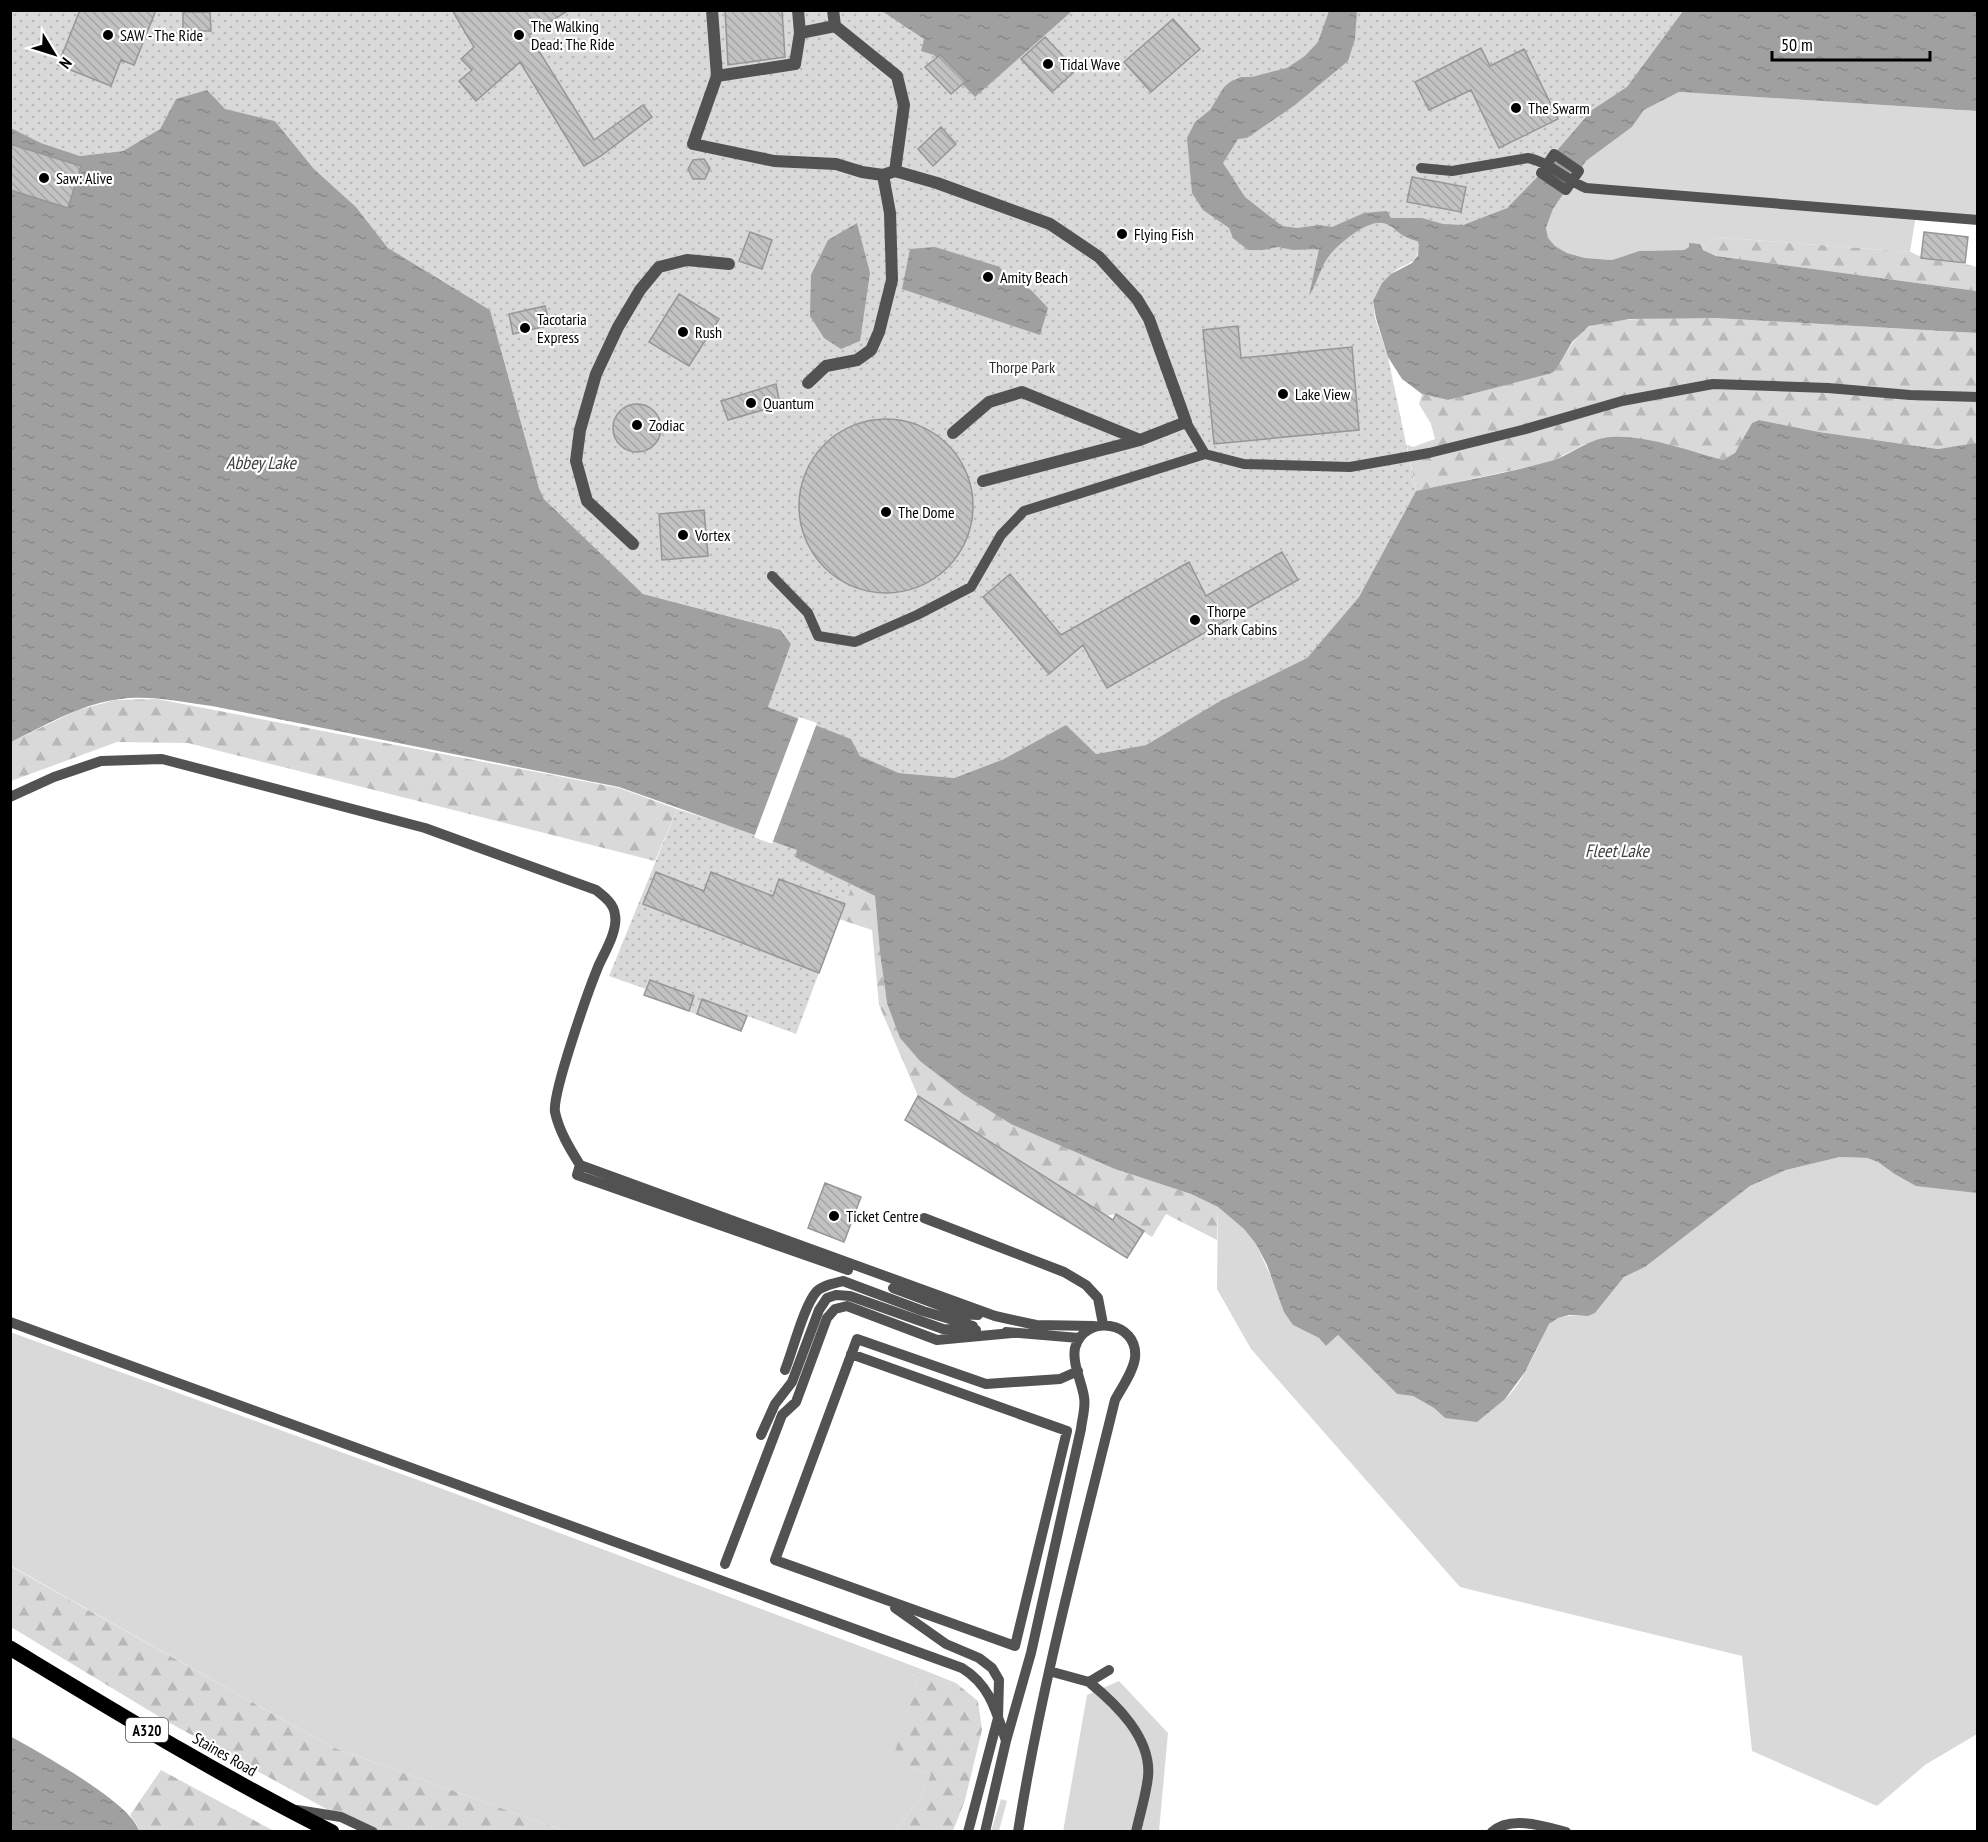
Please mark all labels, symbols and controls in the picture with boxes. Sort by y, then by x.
place label: The Walking Dead: The Ride [531,16,615,54]
north arrow [24,24,84,84]
scale bar [1772,24,1930,62]
place label: SAW - The Ride [120,25,203,45]
marker: SAW - The Ride [101,28,115,42]
marker: The Walking Dead: The Ride [512,28,526,42]
text: 50 m [1781,33,1813,56]
text: N [55,54,76,73]
place label: Tidal Wave [1060,54,1120,74]
marker: Tidal Wave [1041,57,1055,71]
place label: The Swarm [1528,98,1590,118]
marker: The Swarm [1509,101,1523,115]
place label: Saw: Alive [56,168,113,188]
marker: Saw: Alive [37,171,51,185]
place label: Flying Fish [1134,224,1194,244]
marker: Flying Fish [1115,227,1129,241]
place label: Amity Beach [1000,267,1068,287]
marker: Amity Beach [981,270,995,284]
place label: Tacotaria Express [537,309,587,347]
marker: Tacotaria Express [518,321,532,335]
place label: Rush [695,322,722,342]
marker: Rush [676,325,690,339]
park label: Thorpe Park [989,357,1056,377]
place label: Lake View [1295,384,1351,404]
marker: Lake View [1276,387,1290,401]
place label: Quantum [763,393,814,413]
marker: Quantum [744,396,758,410]
place label: Zodiac [649,415,685,435]
marker: Zodiac [630,418,644,432]
water label: Abbey Lake [226,451,298,474]
place label: The Dome [898,502,955,522]
marker: The Dome [879,505,893,519]
place label: Vortex [694,525,731,545]
marker: Vortex [676,528,690,542]
place label: Thorpe Shark Cabins [1207,601,1277,639]
marker: Thorpe Shark Cabins [1188,613,1202,627]
water label: Fleet Lake [1585,839,1650,862]
place label: Ticket Centre [846,1206,919,1226]
marker: Ticket Centre [827,1209,841,1223]
road number: A320 [126,1718,168,1742]
street label: Staines Road [189,1728,261,1780]

